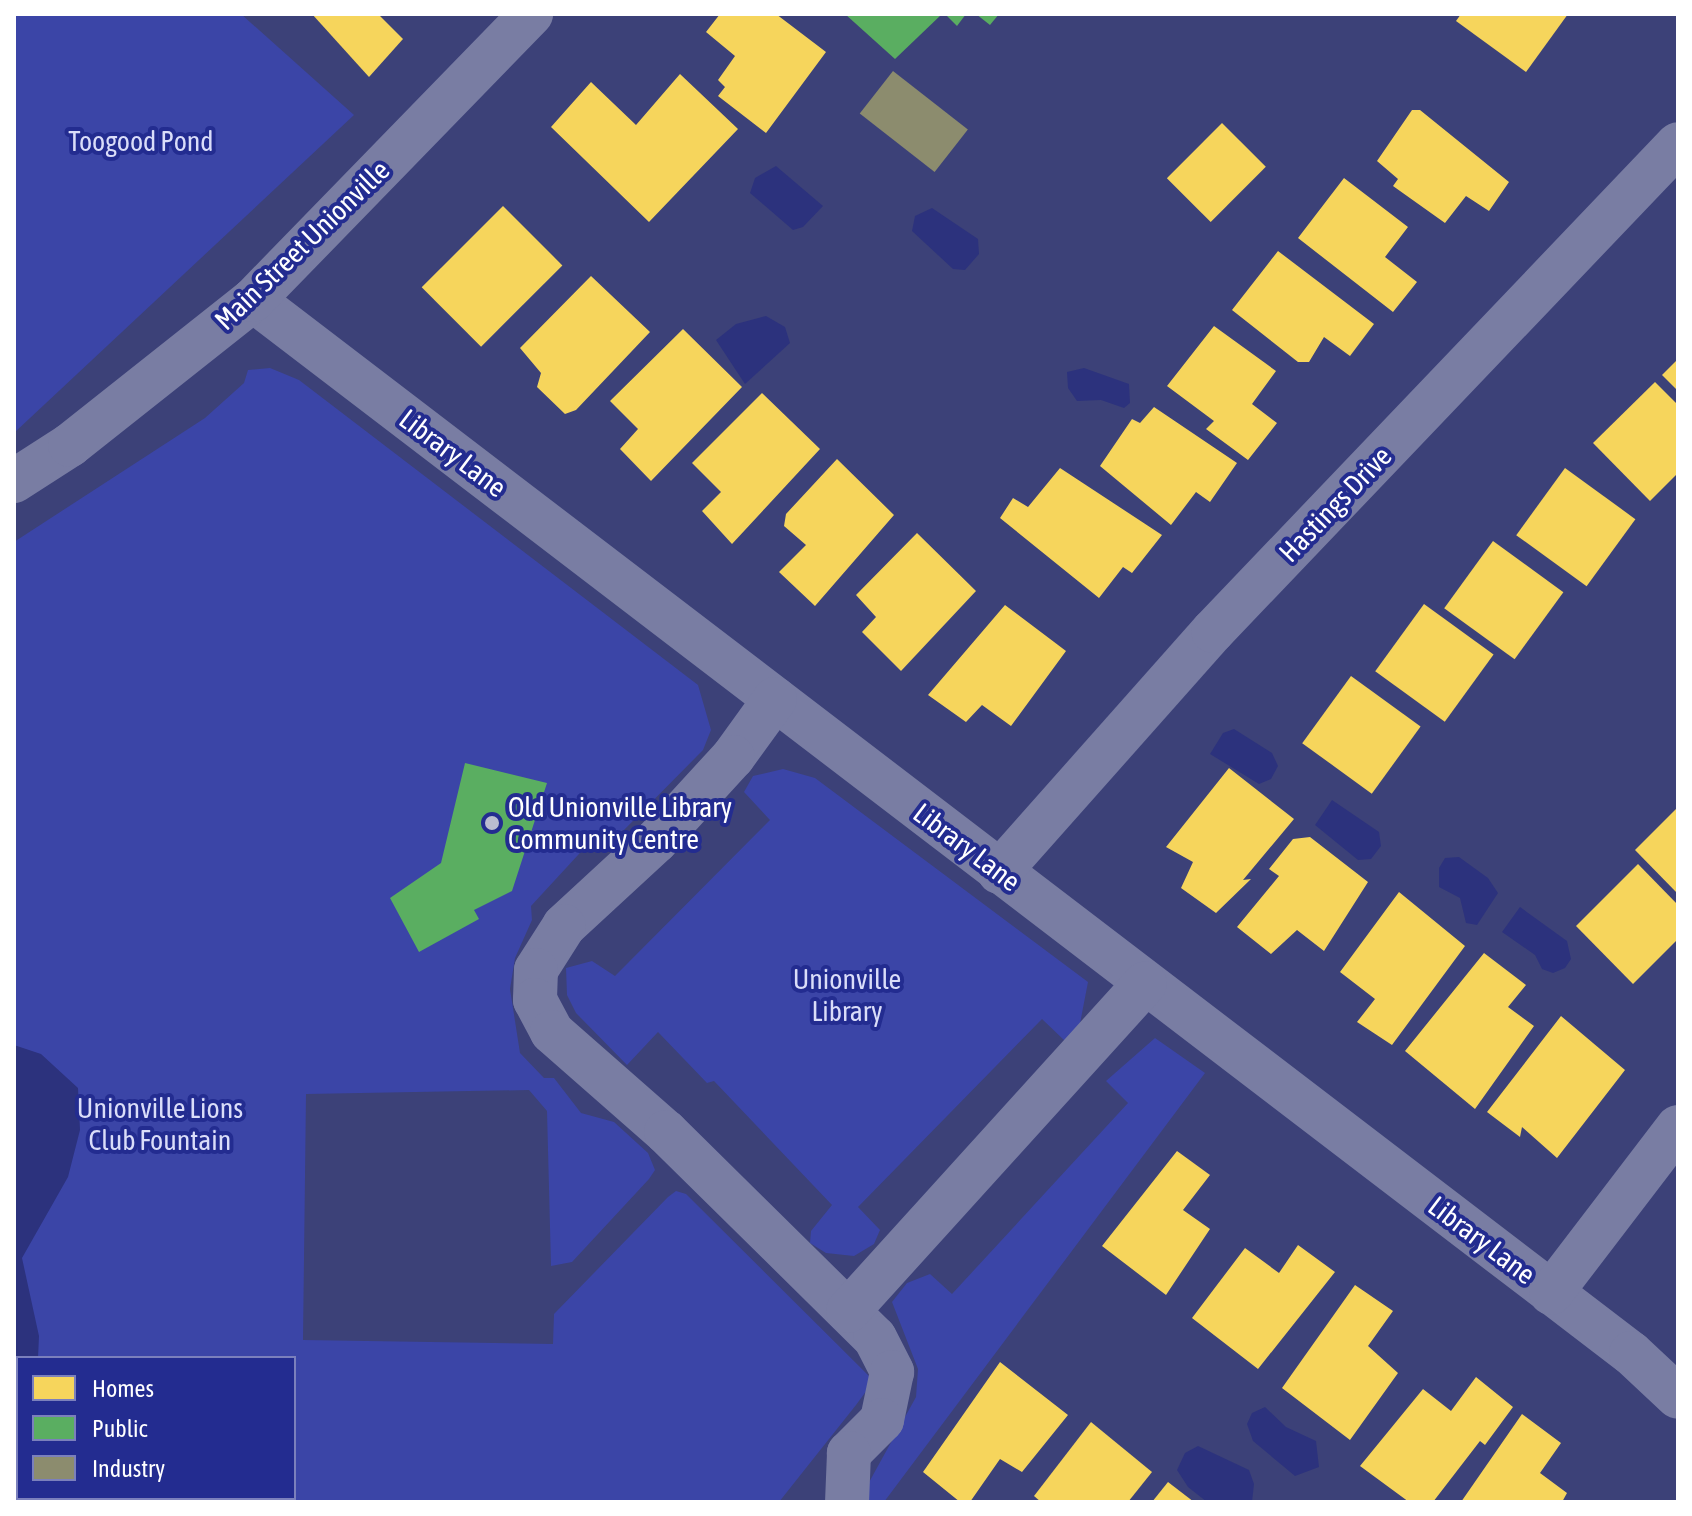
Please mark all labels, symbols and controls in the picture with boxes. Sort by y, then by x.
park label: Toogood Pond [68,124,214,158]
street label: Main Street Unionville [208,153,396,337]
street label: Library Lane [393,402,513,504]
street label: Hastings Drive [1272,439,1398,569]
place label: Old Unionville Library Community Centre [508,790,732,856]
street label: Library Lane [907,796,1027,898]
marker: Old Unionville Library Community Centre [483,814,501,832]
park label: Unionville Library [793,962,901,1028]
park label: Unionville Lions Club Fountain [77,1091,243,1157]
street label: Library Lane [1422,1189,1542,1291]
legend [16,1356,296,1500]
text: Homes [92,1375,154,1402]
text: Public [92,1415,148,1442]
text: Industry [92,1455,165,1482]

